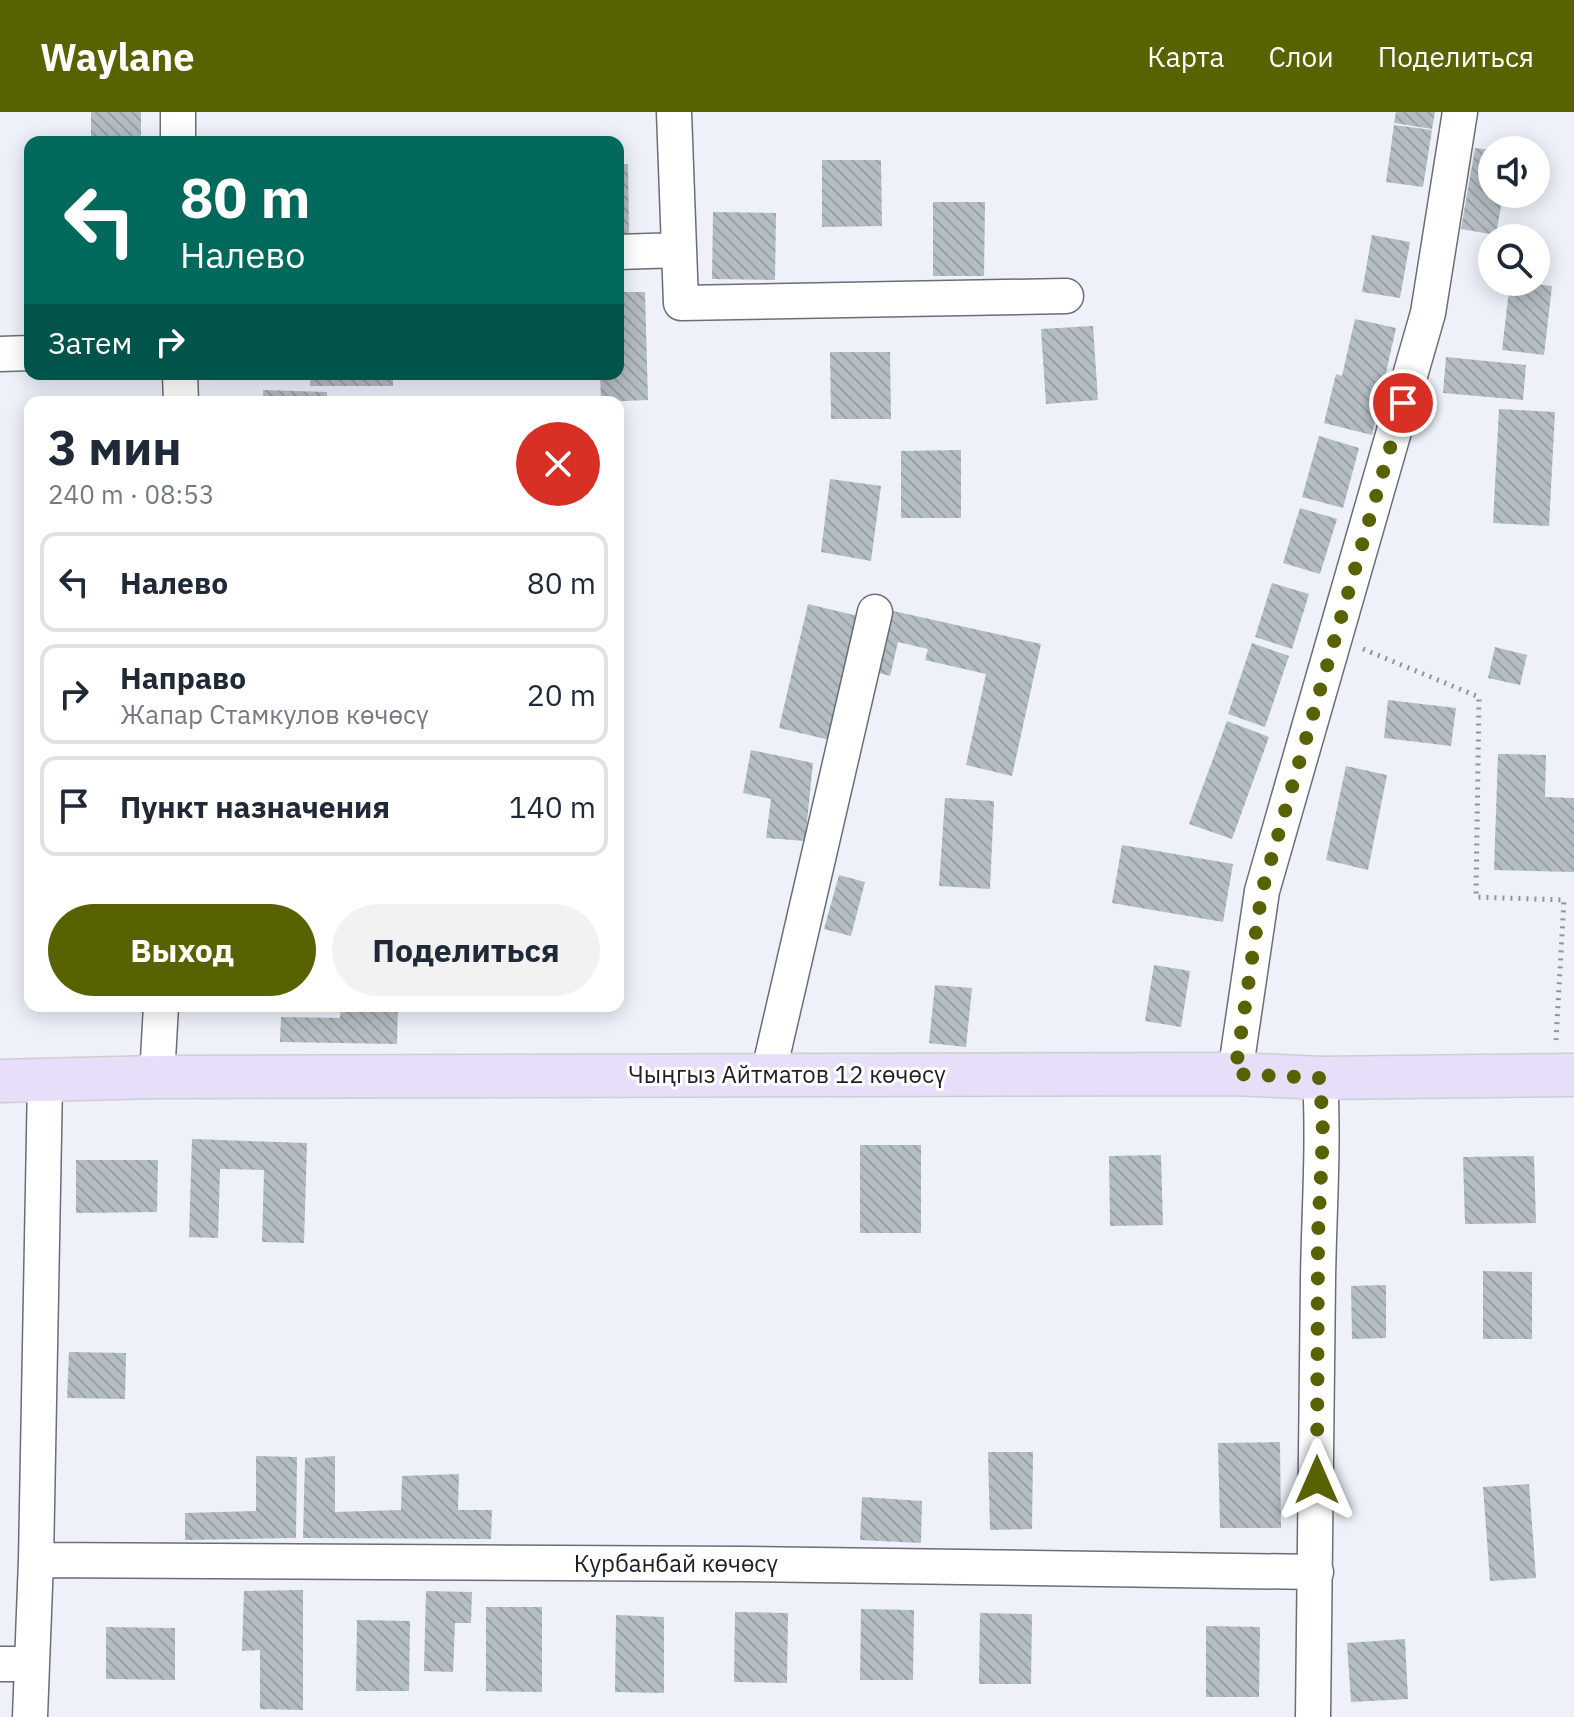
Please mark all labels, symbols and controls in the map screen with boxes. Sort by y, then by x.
text: Waylane [40,32,195,81]
text: Карта [1147,38,1224,75]
text: Слои [1268,38,1334,75]
text: Поделиться [1378,38,1534,75]
map controls [1478,136,1550,296]
button: sound [1478,136,1550,208]
text: 80 m [180,161,310,233]
icon: left [48,168,152,272]
button: search [1478,224,1550,296]
text: Налево [180,231,305,278]
icon: right [148,320,192,364]
text: Затем [48,323,132,362]
pin [1369,369,1437,437]
icon: arrive [1381,381,1425,425]
text: 3 мин [48,416,182,478]
button: close [516,422,600,506]
text: 240 m · 08:53 [48,477,214,511]
icon: left [52,560,96,604]
text: Налево [120,563,228,602]
text: 80 m [527,563,596,602]
text: Направо [120,658,246,697]
icon: right [52,672,96,716]
text: 20 m [527,675,596,714]
text: Жапар Стамкулов көчөсү [120,697,429,731]
icon: arrive [52,784,96,828]
text: Пункт назначения [120,787,390,826]
text: 140 m [509,787,596,826]
button: Выход [48,904,316,996]
button: Поделиться [332,904,600,996]
street label: Чыңгыз Айтматов 12 көчөсү [628,1058,946,1090]
position arrow [1275,1438,1359,1522]
street label: Курбанбай көчөсү [574,1547,778,1579]

